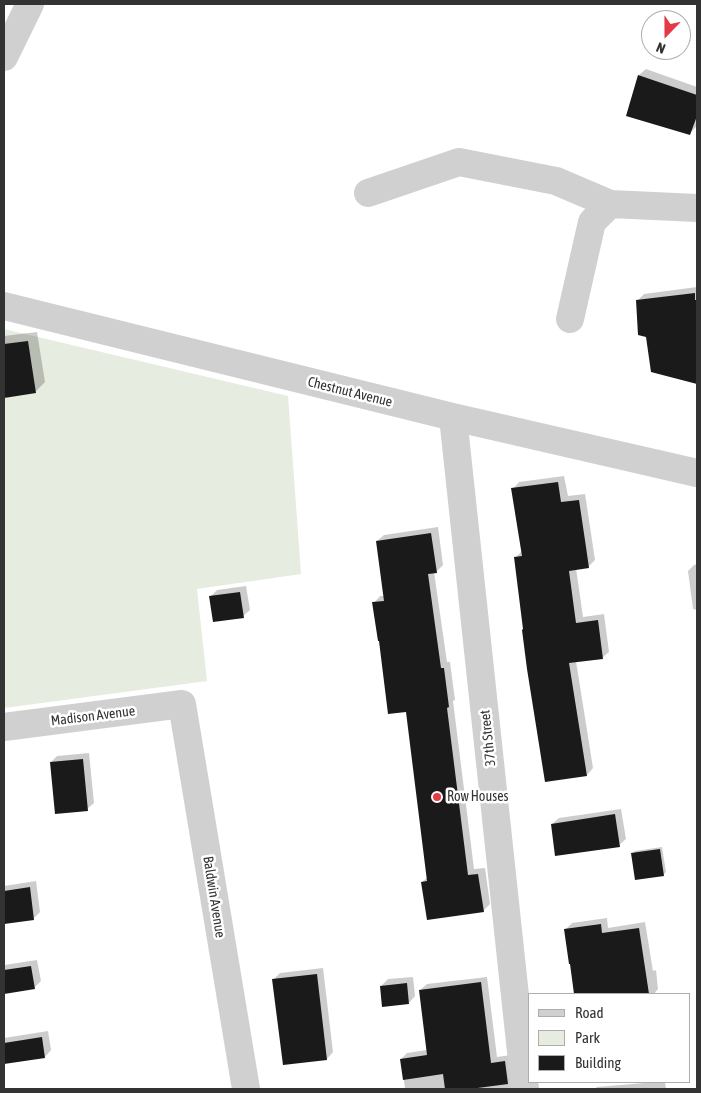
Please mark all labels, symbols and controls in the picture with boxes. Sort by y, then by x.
north arrow [641,10,691,60]
text: N [654,39,668,57]
street label: Chestnut Avenue [306,373,394,411]
street label: Madison Avenue [50,702,136,730]
street label: 37th Street [477,709,499,767]
place label: Row Houses [447,789,508,805]
marker: Row Houses [431,791,443,803]
street label: Baldwin Avenue [199,855,229,939]
legend [528,993,691,1083]
text: Road [575,1004,604,1021]
text: Park [575,1029,600,1046]
text: Building [575,1054,621,1071]

